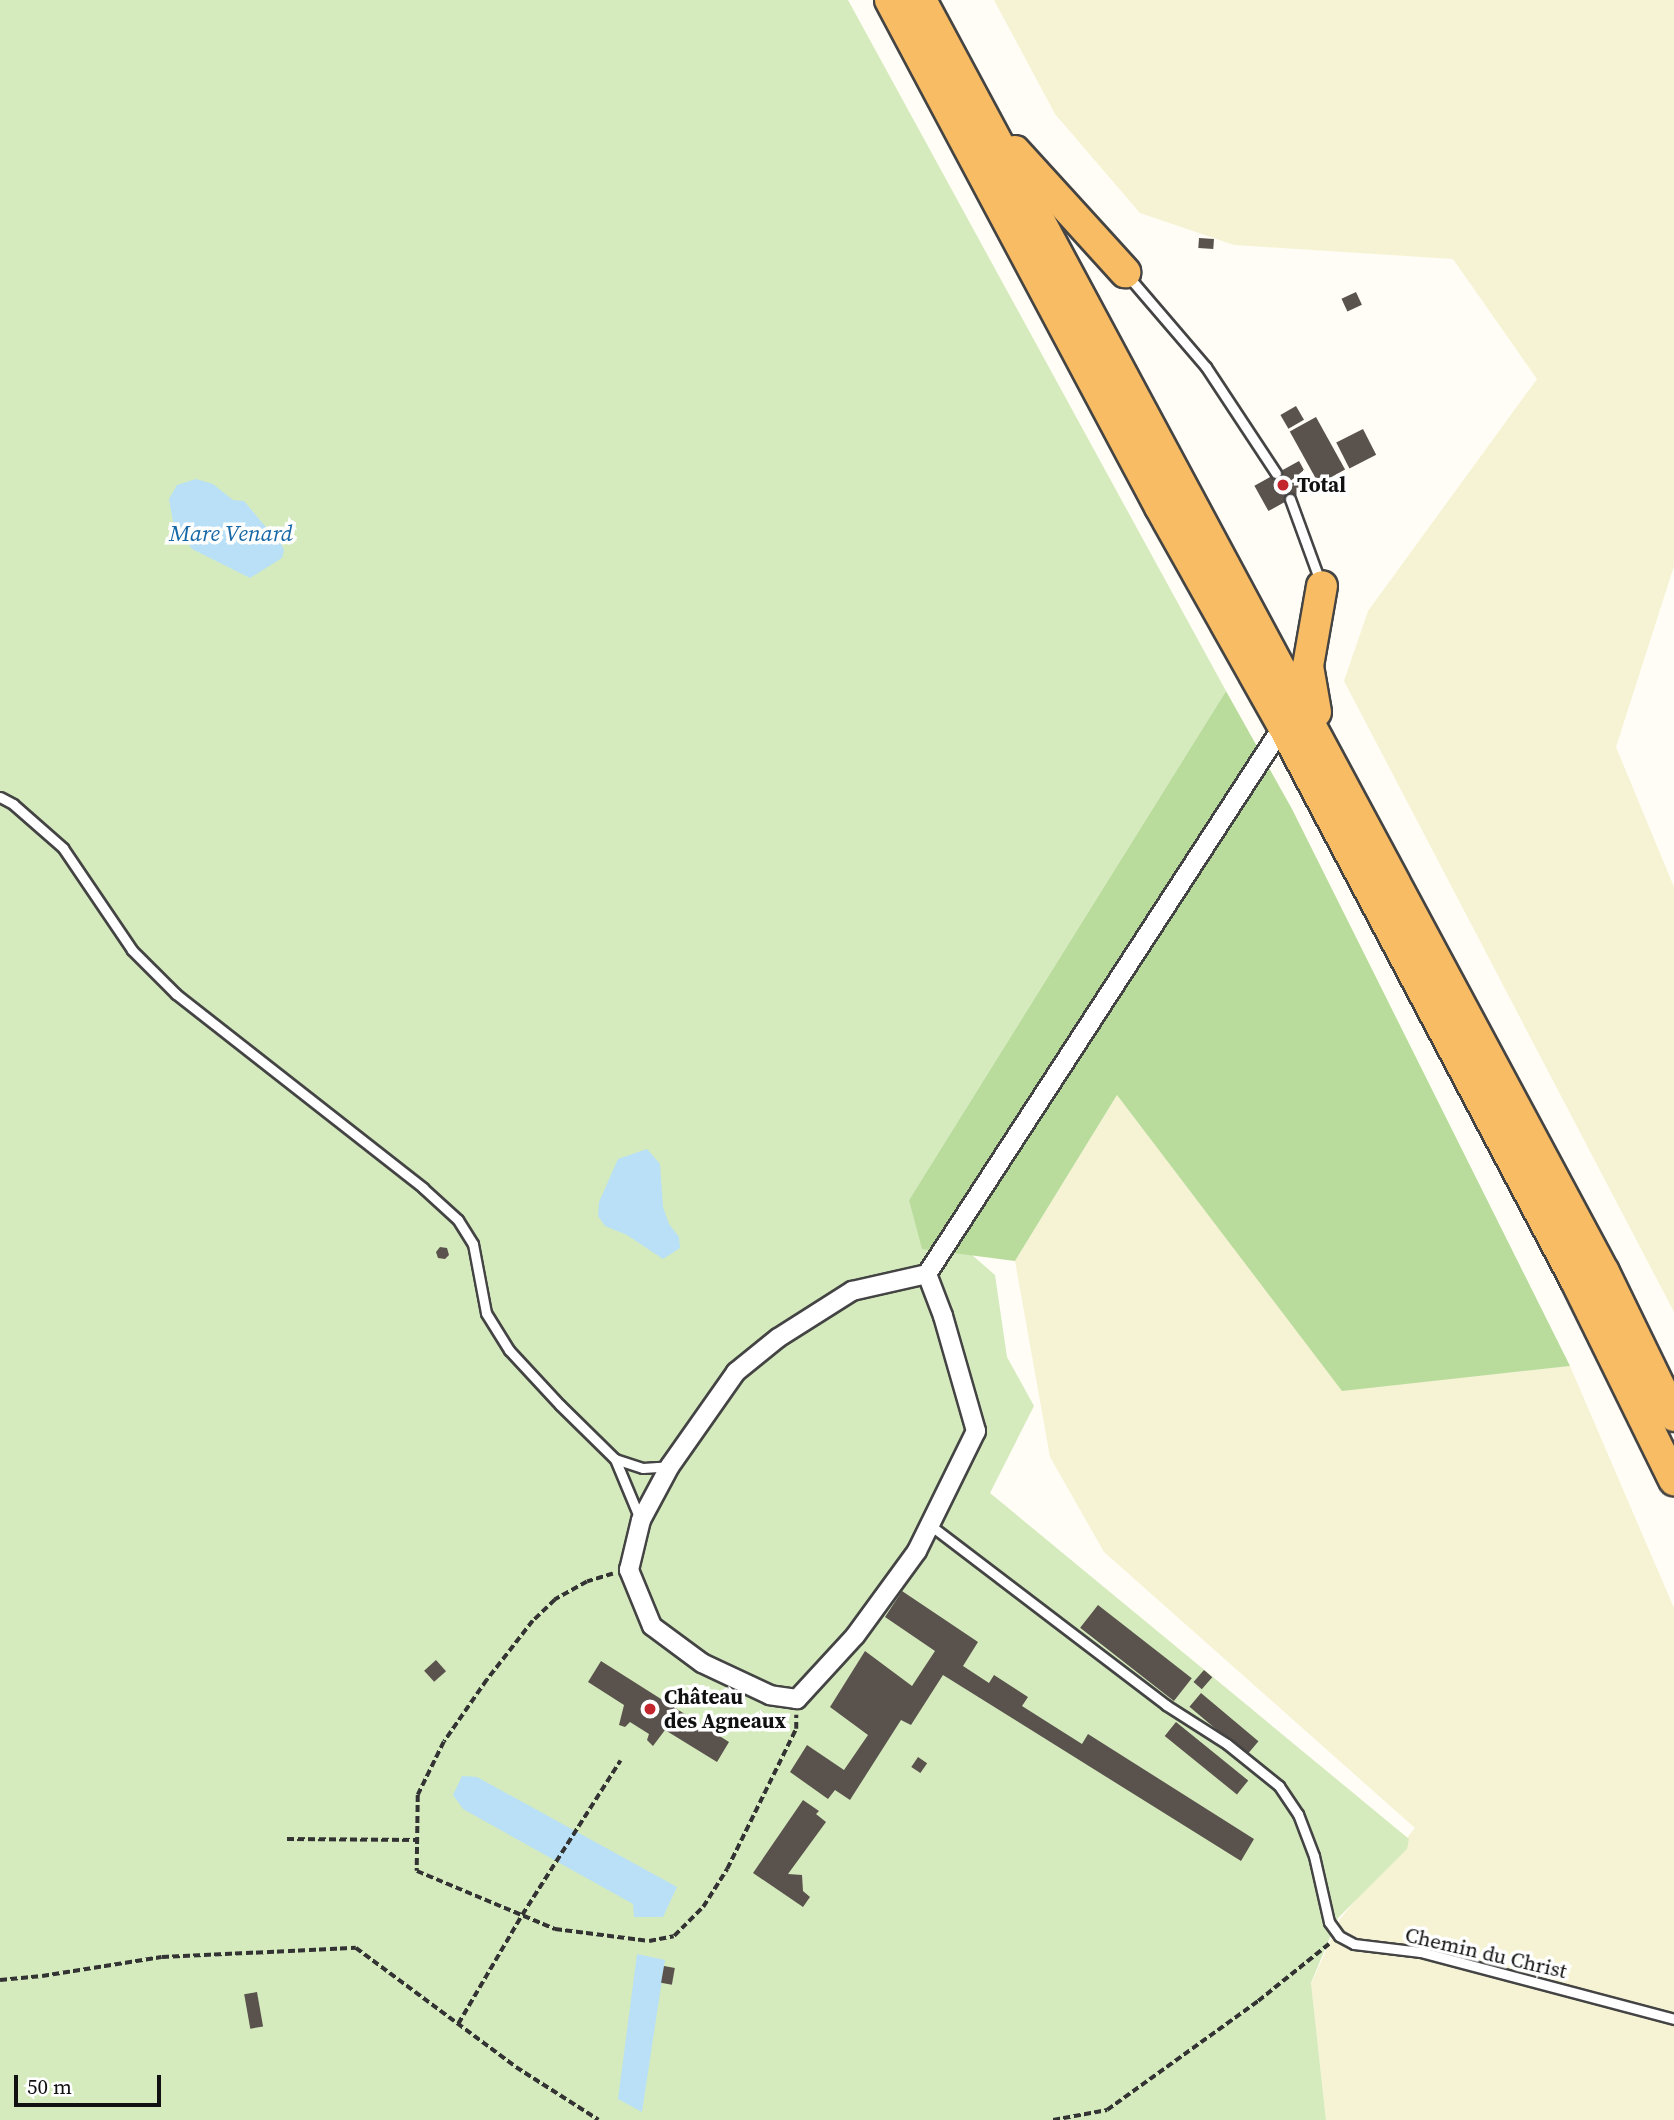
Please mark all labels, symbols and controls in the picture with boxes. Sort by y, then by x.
place label: Total [1297,472,1346,498]
marker: Total [1275,477,1291,493]
water label: Mare Venard [169,519,293,547]
place label: Château des Agneaux [664,1684,786,1734]
marker: Château des Agneaux [642,1701,658,1717]
street label: Chemin du Christ [1403,1922,1569,1984]
scale bar [18,2060,164,2104]
text: 50 m [27,2072,72,2101]

